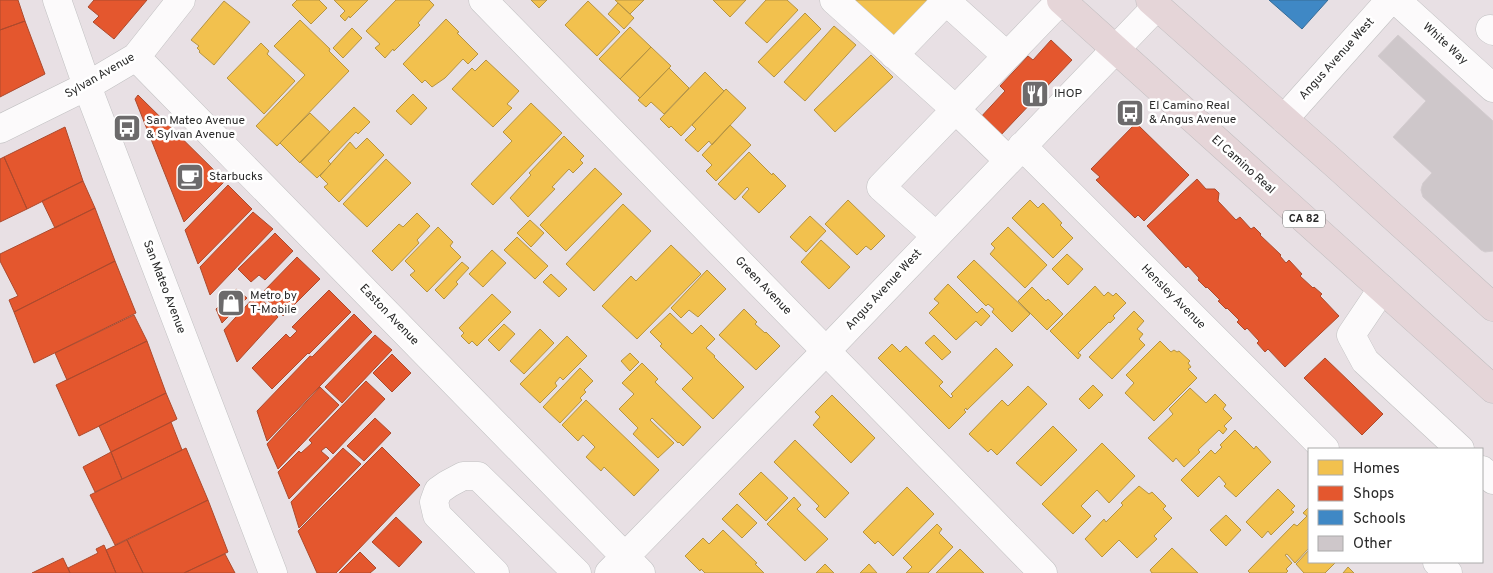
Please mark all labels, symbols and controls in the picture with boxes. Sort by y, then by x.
street label: Angus Avenue West [1296,14,1378,104]
street label: White Way [1419,19,1471,69]
street label: Sylvan Avenue [62,50,138,102]
restaurant icon: IHOP [1020,79,1050,109]
place label: IHOP [1054,86,1082,102]
bus stop icon: El Camino Real & Angus Avenue [1115,98,1145,128]
place label: El Camino Real & Angus Avenue [1149,98,1236,128]
bus stop icon: San Mateo Avenue & Sylvan Avenue [112,113,142,143]
place label: San Mateo Avenue & Sylvan Avenue [146,113,245,143]
street label: El Camino Real [1208,132,1278,198]
cafe icon: Starbucks [175,162,205,192]
place label: Starbucks [209,169,263,185]
road number: CA 82 [1283,210,1325,228]
street label: San Mateo Avenue [139,238,189,336]
street label: Angus Avenue West [842,246,926,334]
street label: Green Avenue [731,253,795,319]
street label: Hensley Avenue [1137,261,1209,333]
street label: Easton Avenue [356,281,422,349]
shop icon: Metro by T-Mobile [216,288,246,318]
place label: Metro by T-Mobile [250,288,297,318]
legend [1308,448,1483,563]
text: Homes [1353,460,1400,479]
text: Shops [1353,485,1394,504]
text: Schools [1353,510,1406,529]
text: Other [1353,535,1392,554]

